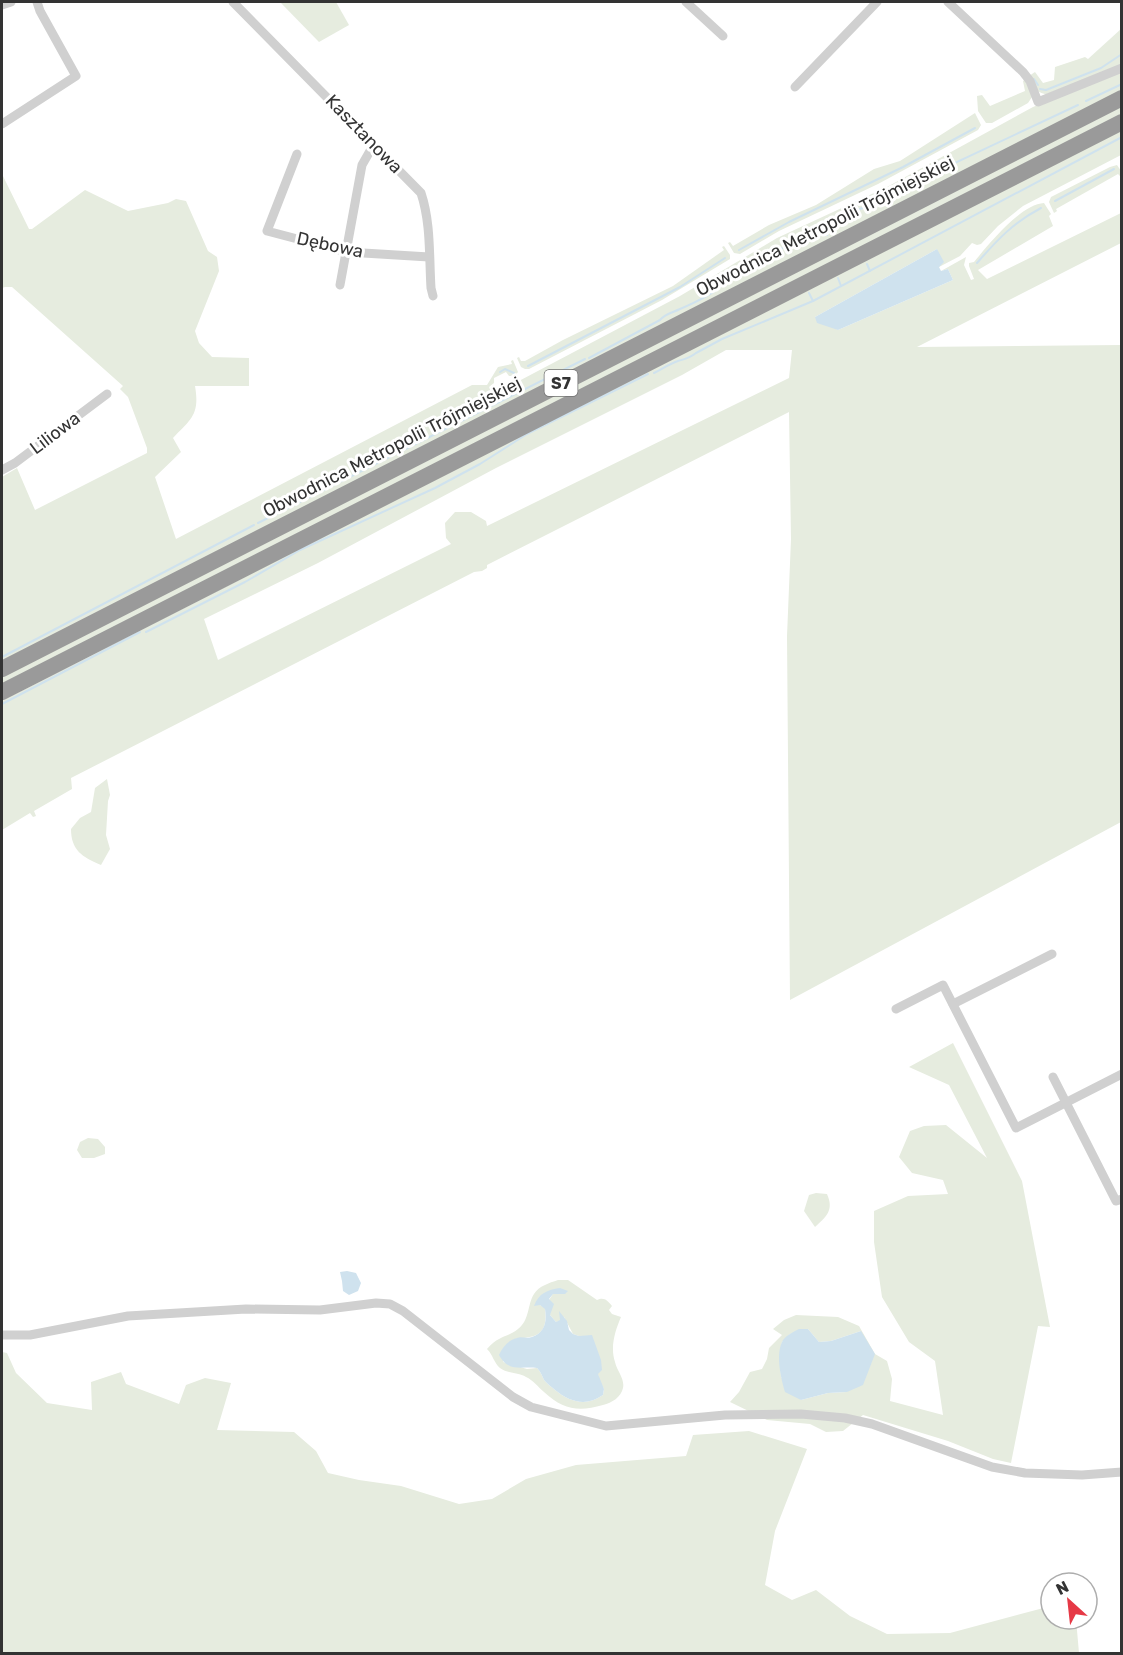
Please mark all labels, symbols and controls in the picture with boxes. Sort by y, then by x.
street label: Kasztanowa [321,90,407,178]
street label: Obwodnica Metropolii Trójmiejskiej [692,151,958,301]
street label: Dębowa [295,227,365,263]
road number: S7 [544,370,578,396]
street label: Obwodnica Metropolii Trójmiejskiej [259,372,525,522]
street label: Liliowa [25,407,85,459]
north arrow [1039,1571,1099,1631]
text: N [1053,1577,1072,1599]

